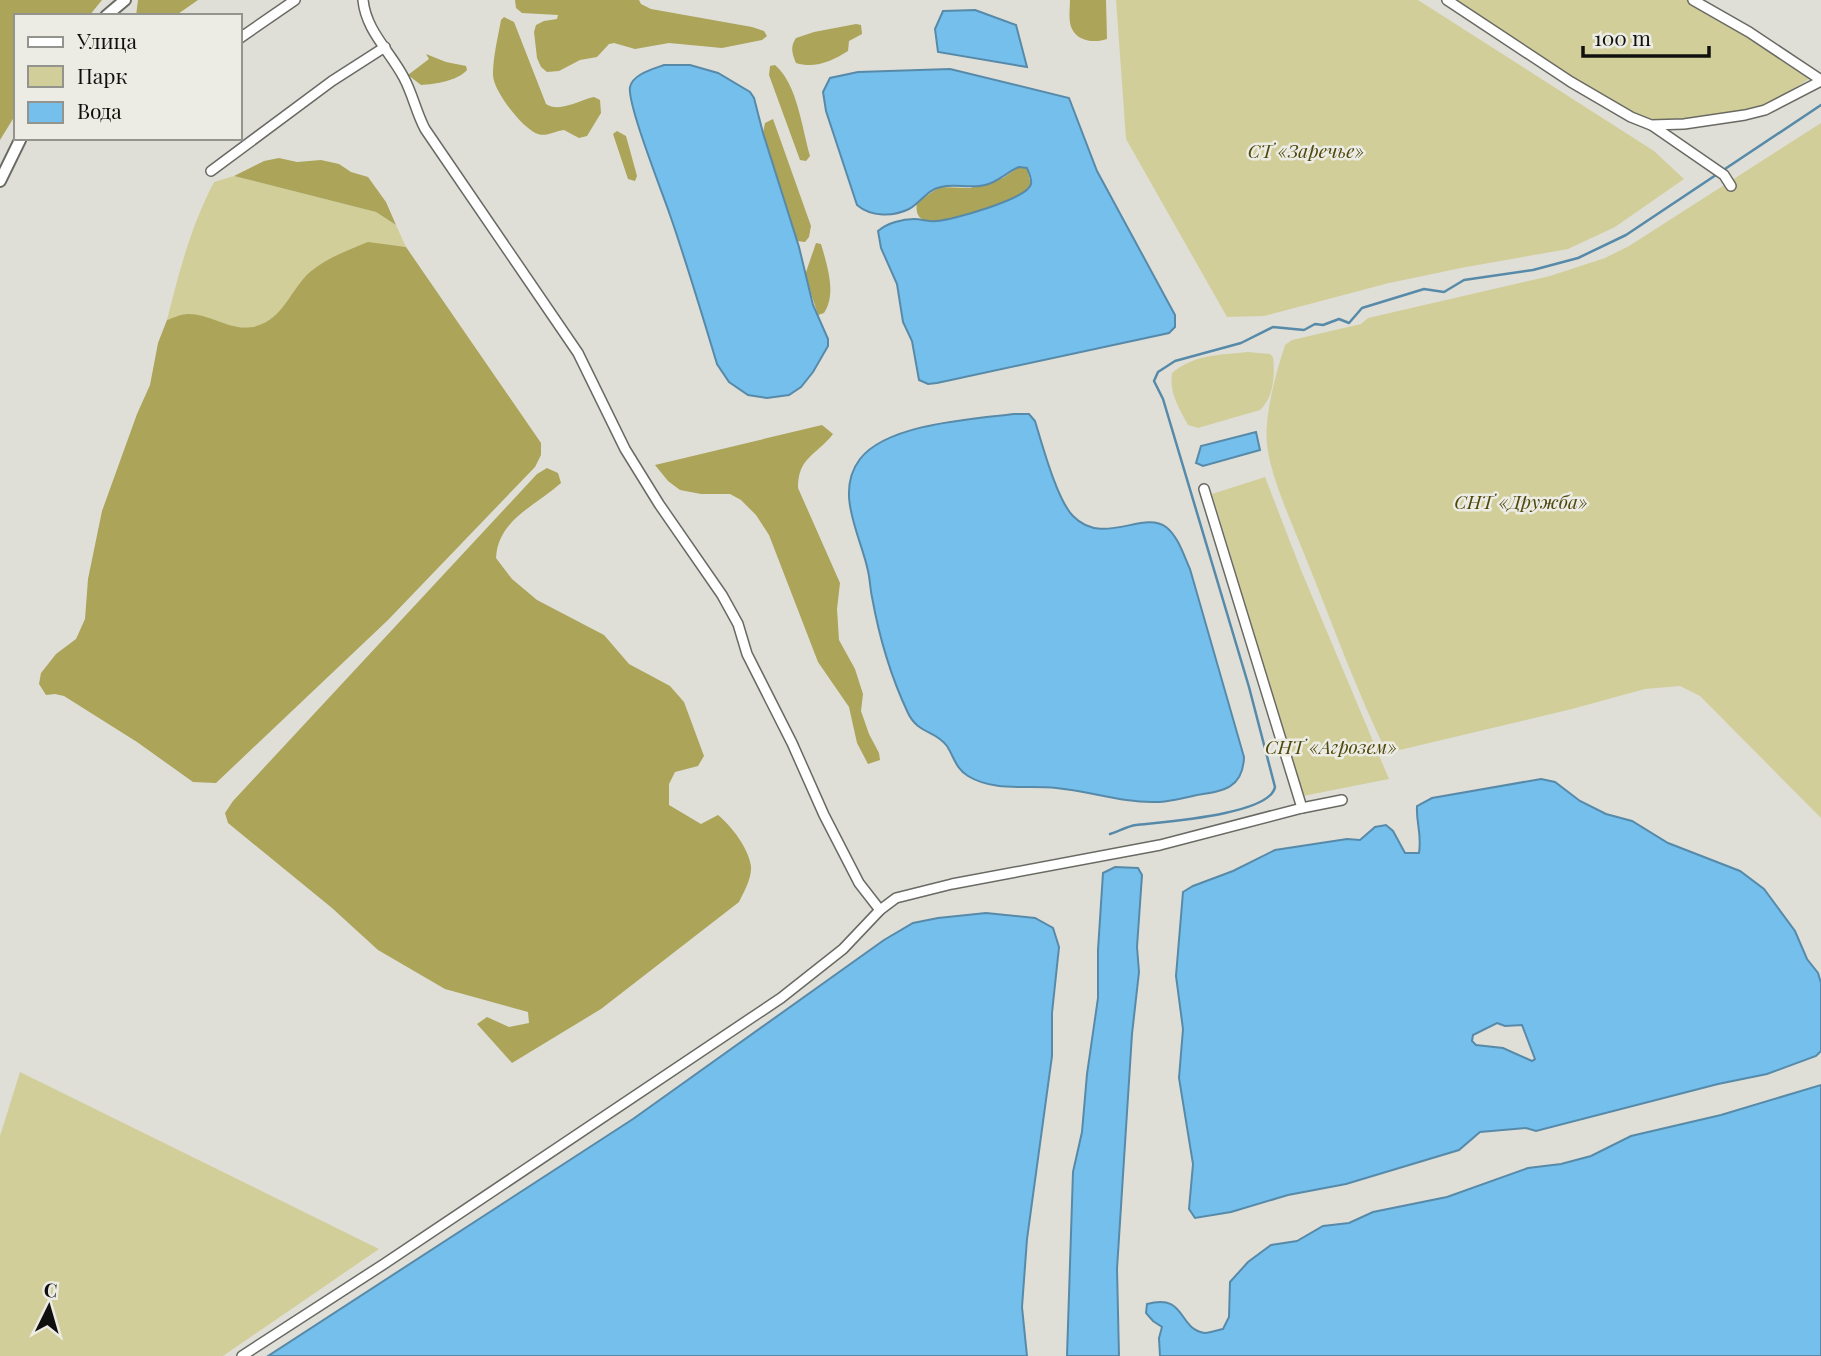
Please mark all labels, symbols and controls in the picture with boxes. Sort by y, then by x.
legend [14,14,242,140]
scale bar [1583,14,1709,58]
text: 100 m [1594,23,1651,51]
text: Улица [76,26,138,54]
text: Парк [77,61,127,89]
text: Вода [77,96,122,124]
park label: СТ «Заречье» [1248,137,1364,163]
park label: СНТ «Дружба» [1454,488,1588,514]
park label: СНТ «Агрозем» [1265,733,1397,759]
north arrow [14,1272,84,1342]
text: С [43,1276,58,1303]

